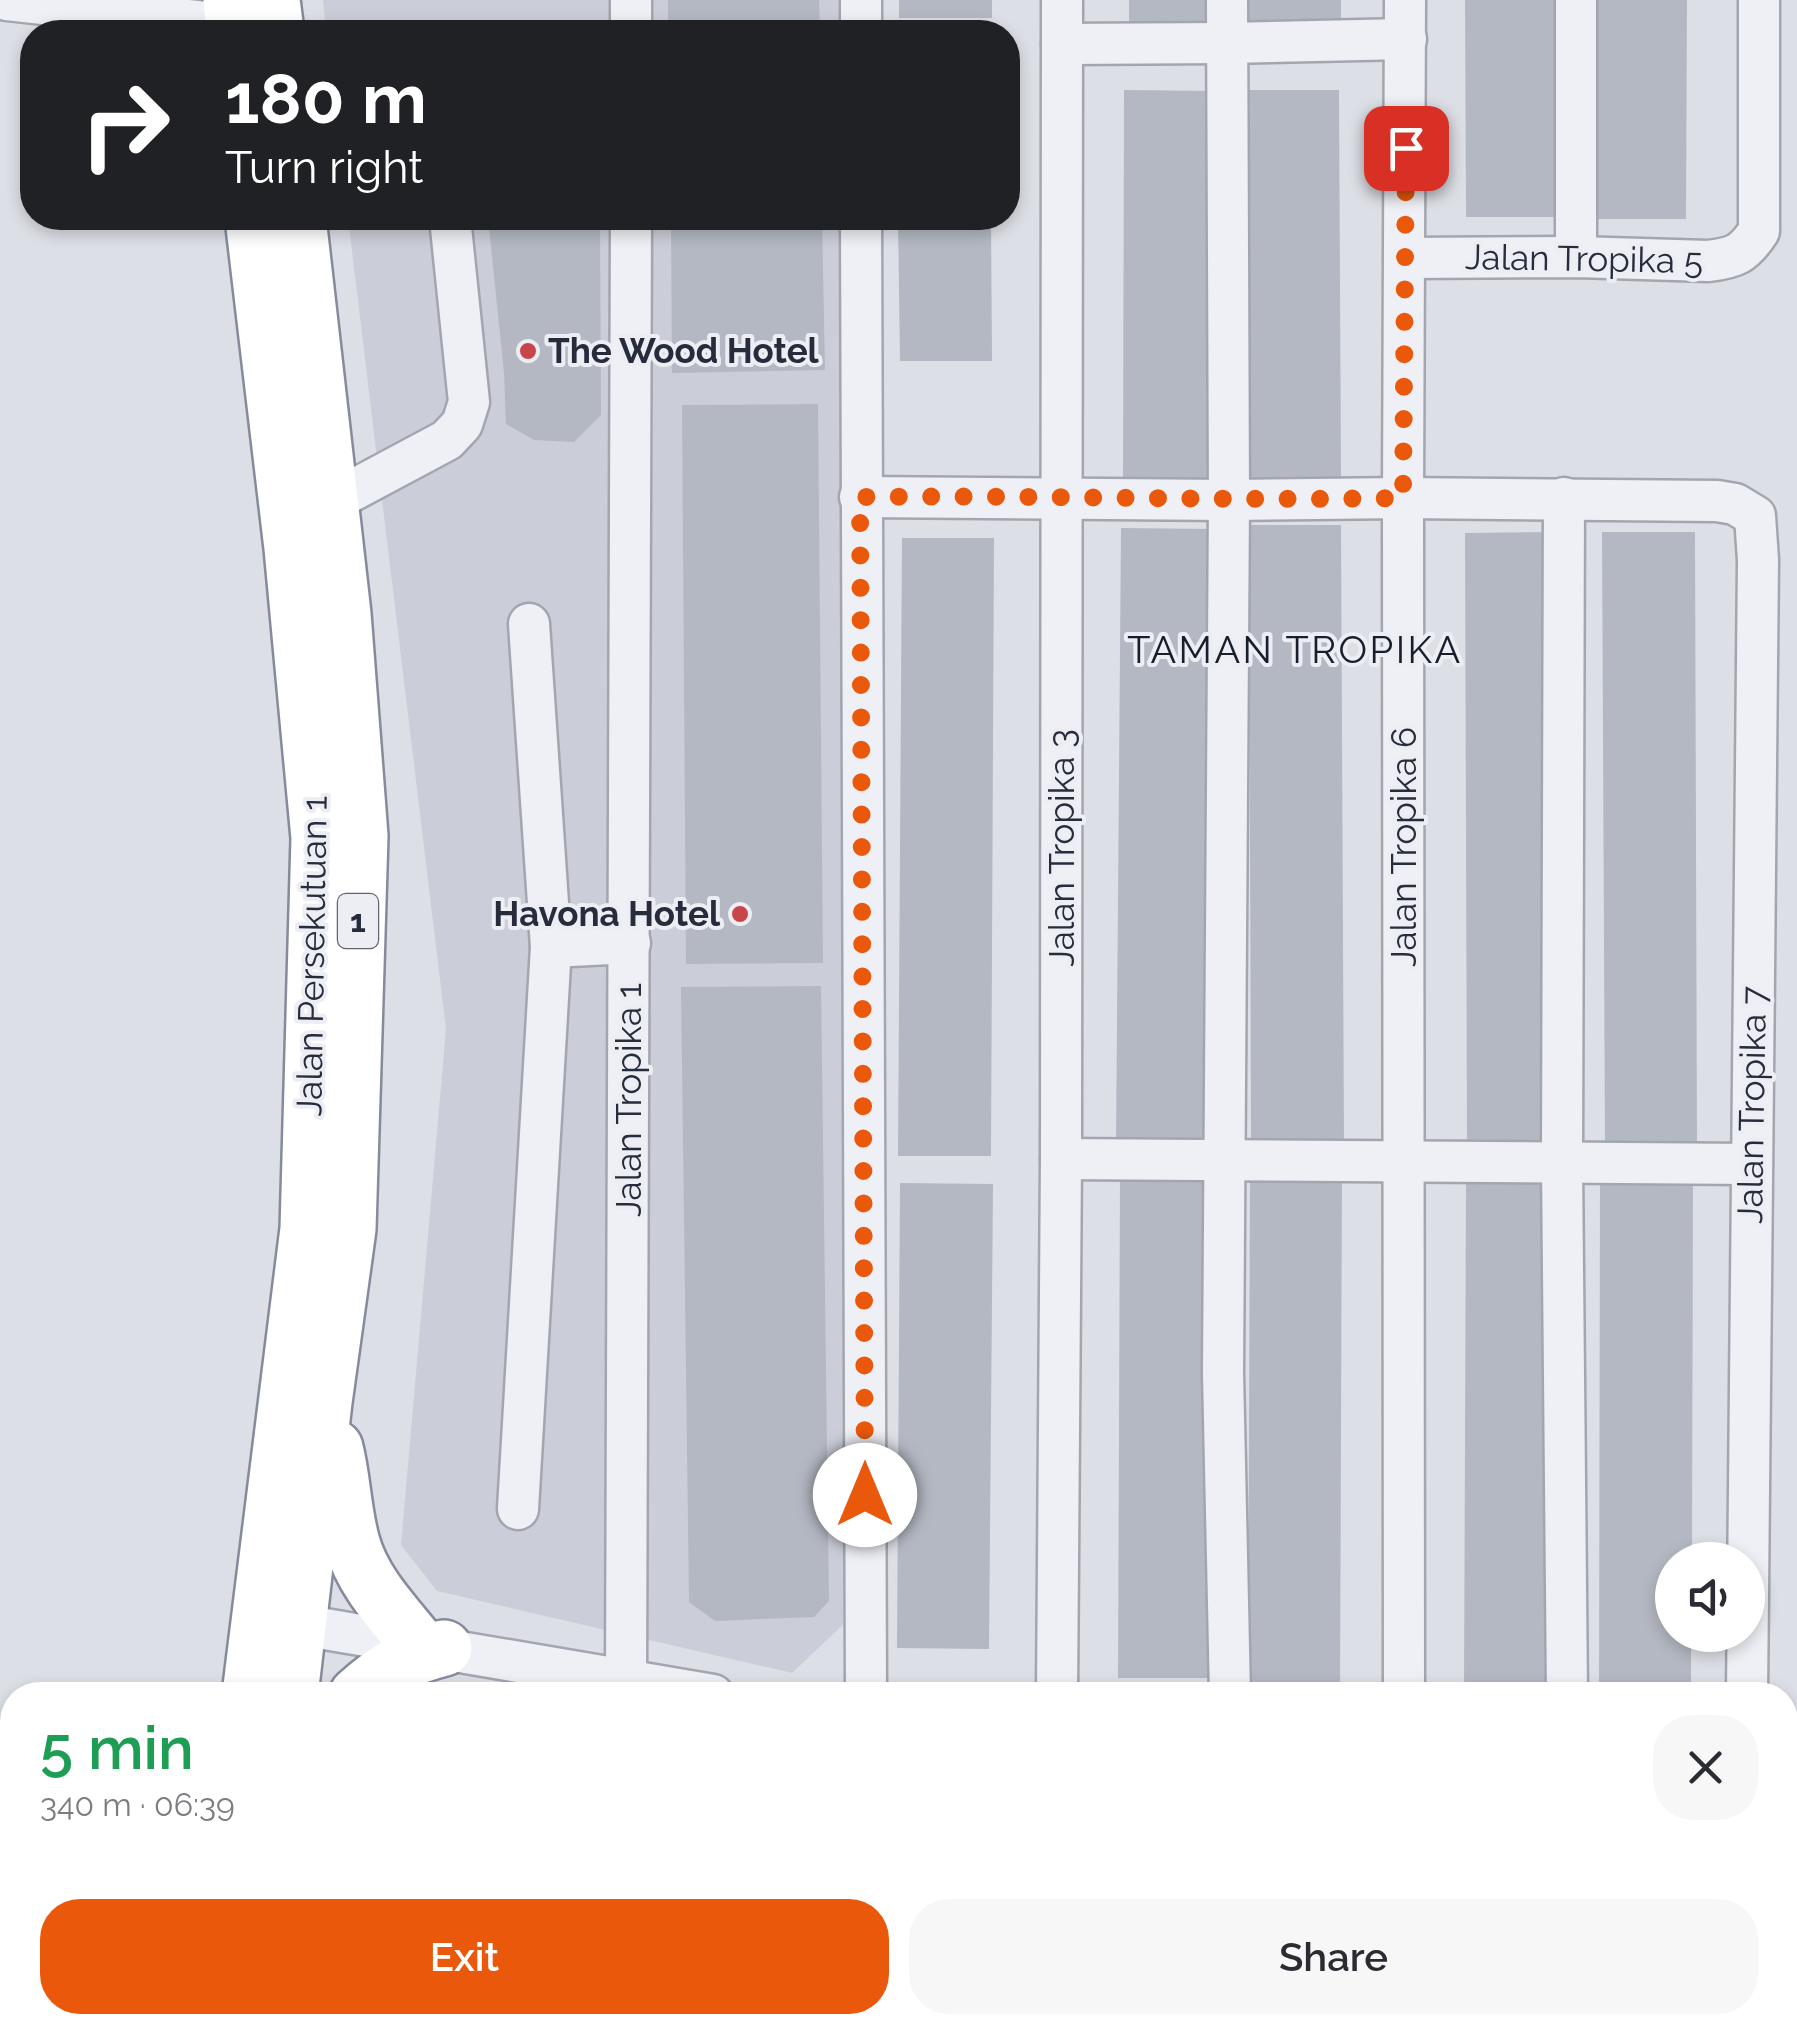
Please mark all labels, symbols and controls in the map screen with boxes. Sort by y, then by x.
text: 180 m [225,57,427,139]
icon: right [60,60,190,190]
pin [1364,106,1449,191]
icon: arrive [1379,121,1434,176]
text: Turn right [225,141,423,194]
street label: Jalan Tropika 5 [1465,236,1703,281]
place label: The Wood Hotel [548,330,820,371]
marker: The Wood Hotel [517,340,539,362]
district label: TAMAN TROPIKA [1127,627,1463,672]
street label: Jalan Tropika 6 [1383,727,1424,967]
street label: Jalan Tropika 3 [1041,729,1082,967]
street label: Jalan Persekutuan 1 [288,795,335,1117]
place label: Havona Hotel [493,893,721,934]
road number: 1 [338,894,378,948]
marker: Havona Hotel [729,903,751,925]
street label: Jalan Tropika 1 [608,983,649,1217]
street label: Jalan Tropika 7 [1729,986,1774,1224]
position arrow [813,1443,917,1547]
map controls [1655,1542,1765,1652]
button: sound [1655,1542,1765,1652]
text: 5 min [40,1713,194,1783]
button: close [1653,1715,1758,1820]
text: 340 m · 06:39 [40,1786,235,1823]
button: Exit [40,1899,889,2014]
button: Share [909,1899,1758,2014]

